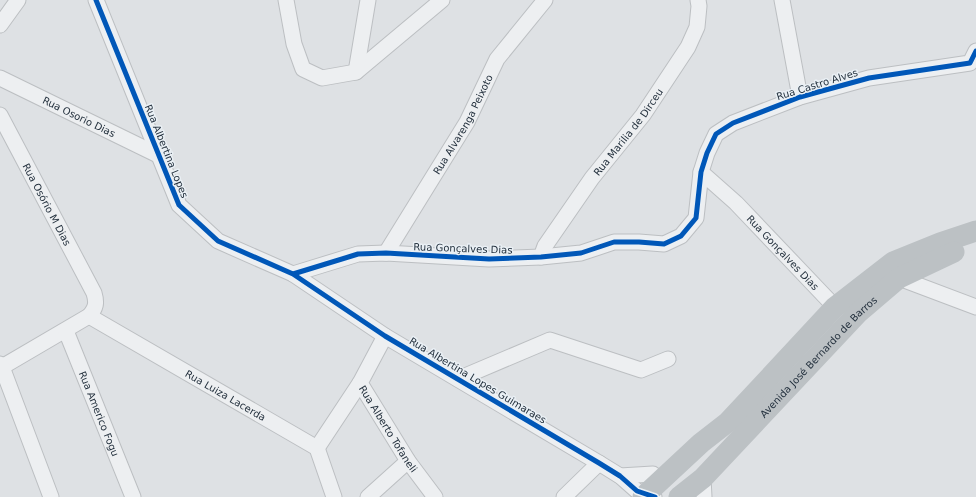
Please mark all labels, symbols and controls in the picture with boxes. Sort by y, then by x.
street label: Rua Castro Alves [775,67,859,102]
street label: Rua Alvarenga Peixoto [431,73,495,176]
street label: Rua Marilia de Dirceu [591,86,665,178]
street label: Rua Osorio Dias [41,95,117,139]
street label: Rua Albertina Lopes [143,103,190,200]
street label: Rua Osório M Dias [21,162,73,247]
street label: Rua Gonçalves Dias [745,213,821,292]
street label: Rua Gonçalves Dias [413,241,513,256]
street label: Avenida José Bernardo de Barros [758,294,879,420]
street label: Rua Albertina Lopes Guimaraes [407,335,548,426]
street label: Rua Luiza Lacerda [183,368,268,423]
street label: Rua Americo Fogu [77,370,121,458]
street label: Rua Alberto Tofaneli [357,384,419,474]

